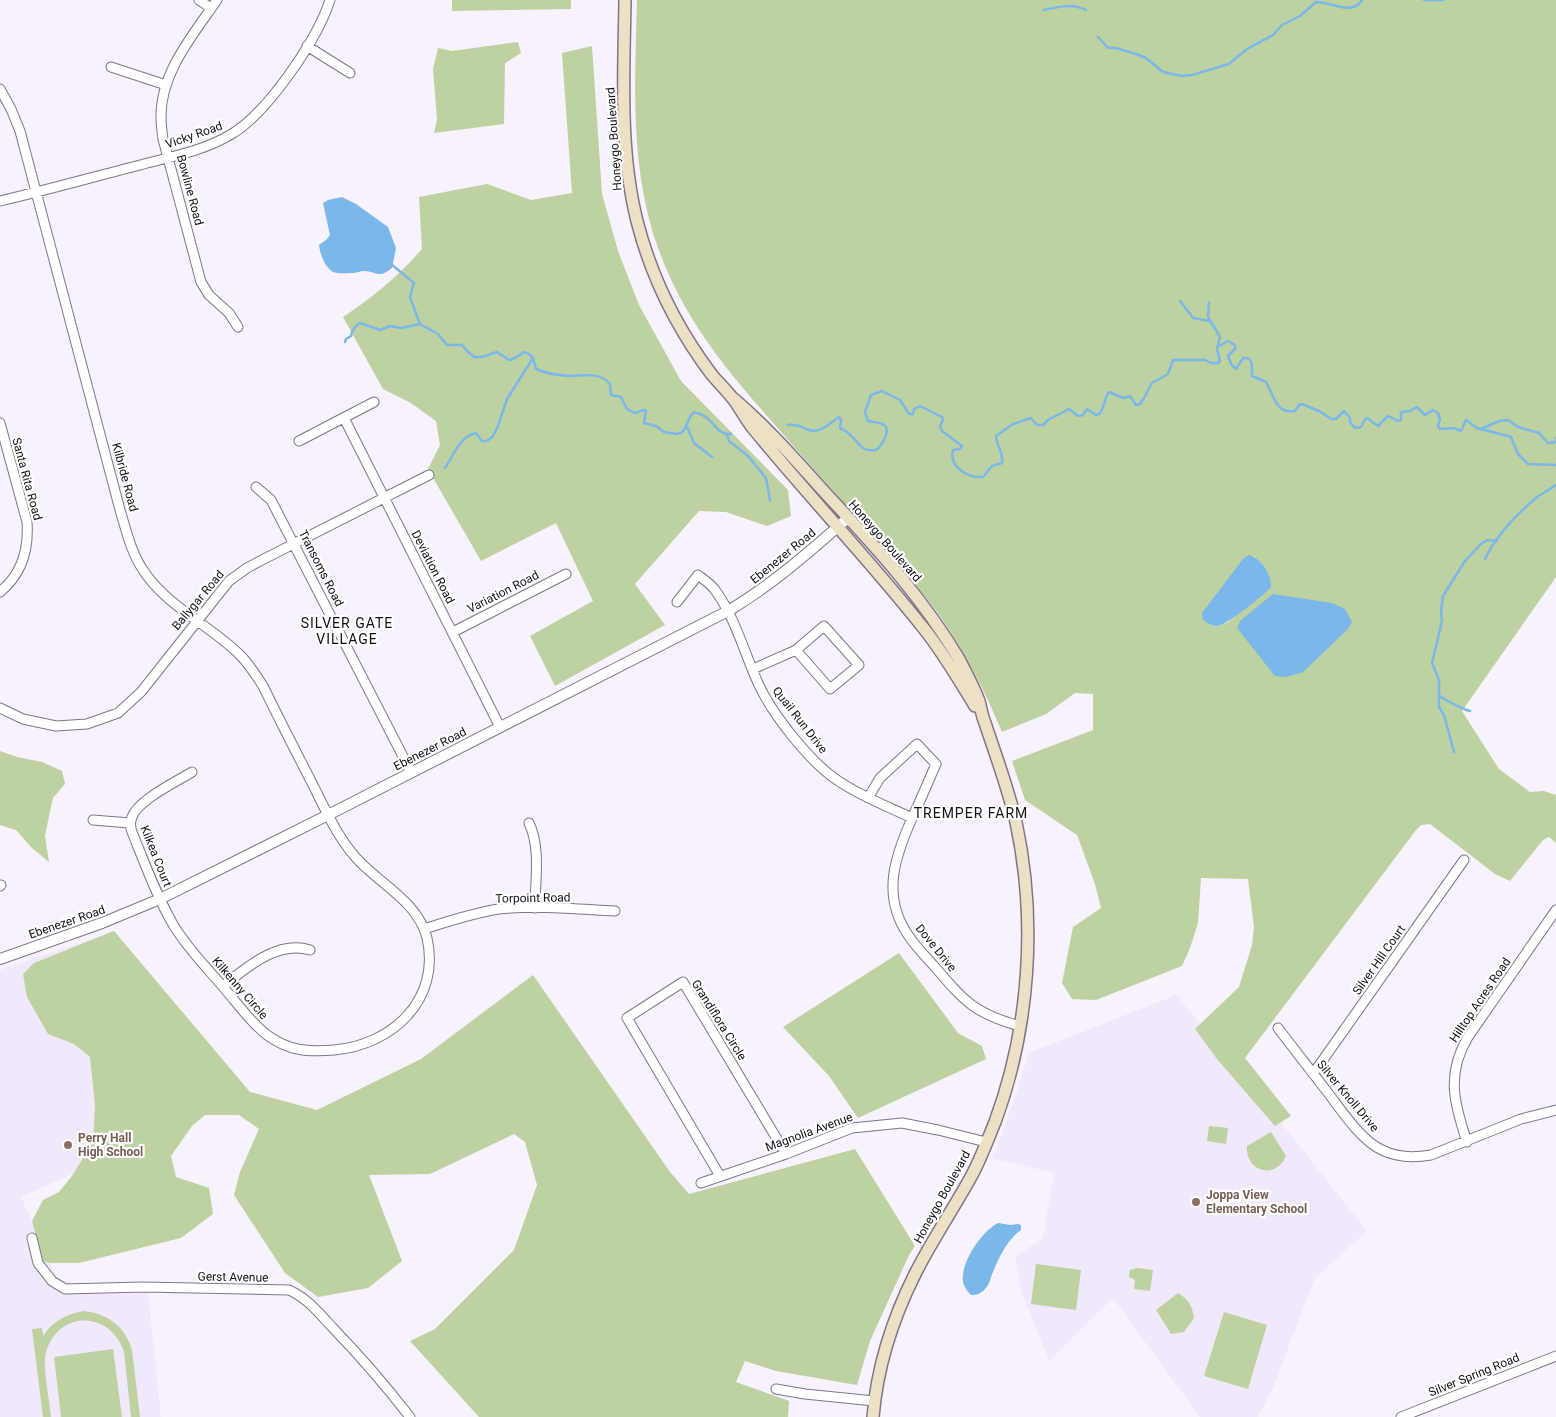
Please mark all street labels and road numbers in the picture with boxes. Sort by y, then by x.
street label: Honeygo Boulevard [603,87,625,191]
street label: Vicky Road [164,119,224,151]
street label: Bowline Road [174,153,206,227]
street label: Santa Rita Road [9,436,45,522]
street label: Kilbride Road [109,441,141,513]
street label: Honeygo Boulevard [846,497,924,585]
street label: Ebenezer Road [748,525,818,587]
street label: Transoms Road [296,527,346,609]
street label: Deviation Road [409,528,457,606]
street label: Ballygar Road [169,567,227,633]
street label: Variation Road [465,568,541,616]
street label: Quail Run Drive [770,684,830,756]
street label: Ebenezer Road [391,725,469,773]
street label: Kilkea Court [137,823,175,889]
street label: Torpoint Road [495,890,571,906]
street label: Ebenezer Road [27,902,107,942]
street label: Dove Drive [913,922,959,974]
street label: Silver Hill Court [1350,922,1408,998]
street label: Kilkenny Circle [209,954,271,1022]
street label: Hilltop Acres Road [1447,955,1513,1045]
street label: Grandiflora Circle [689,977,749,1063]
street label: Silver Knoll Drive [1314,1058,1382,1134]
street label: Magnolia Avenue [763,1110,855,1154]
street label: Honeygo Boulevard [911,1148,973,1246]
street label: Gerst Avenue [197,1269,269,1285]
street label: Silver Spring Road [1426,1350,1522,1400]

